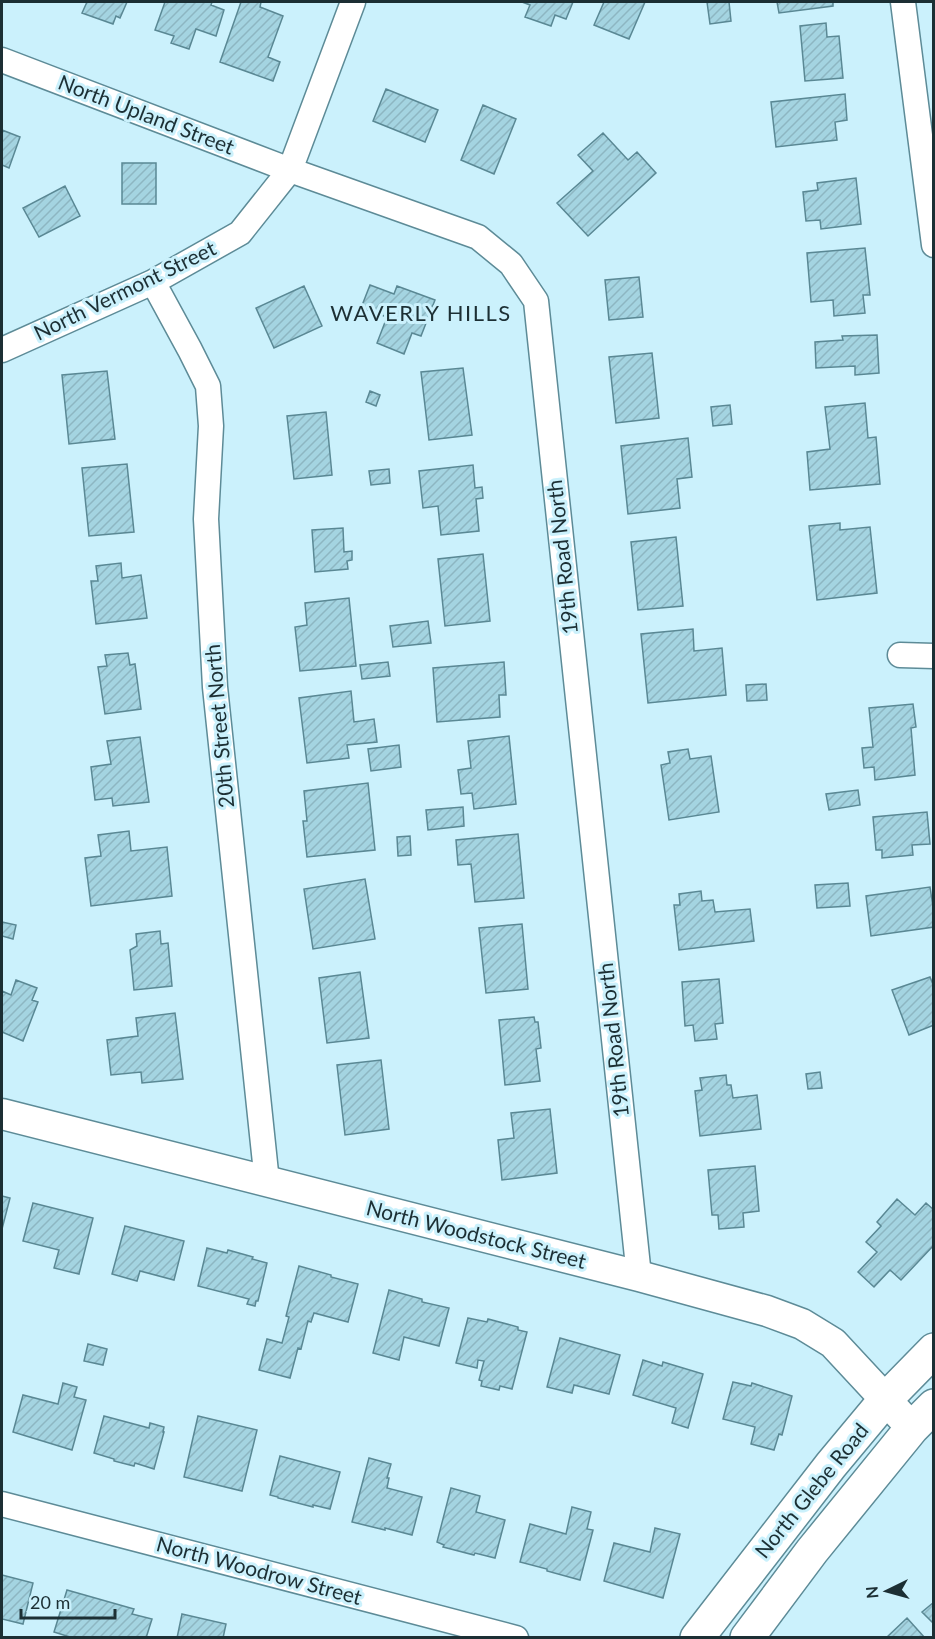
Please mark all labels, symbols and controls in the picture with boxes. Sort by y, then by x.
street label: North Upland Street [55,69,238,159]
street label: North Vermont Street [29,234,220,345]
district label: WAVERLY HILLS [330,299,512,326]
street label: 19th Road North [541,479,582,636]
street label: 20th Street North [199,643,238,809]
street label: 19th Road North [592,962,633,1119]
street label: North Woodstock Street [364,1194,589,1273]
street label: North Glebe Road [749,1418,873,1562]
street label: North Woodrow Street [154,1530,365,1609]
north arrow [857,1561,917,1621]
scale bar [21,1582,116,1620]
text: N [862,1585,882,1599]
text: 20 m [30,1591,70,1613]

